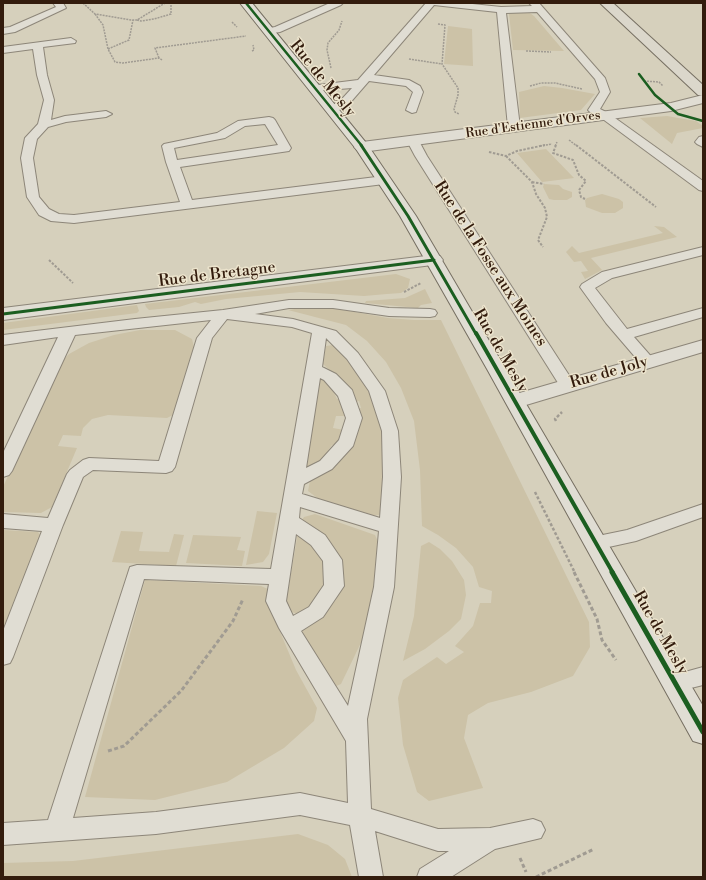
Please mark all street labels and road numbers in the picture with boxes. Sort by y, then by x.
street label: Rue de Mesly [285,37,359,121]
street label: Rue d'Estienne d'Orves [465,108,601,142]
street label: Rue de la Fosse aux Moines [429,178,551,350]
street label: Rue de Bretagne [157,258,277,292]
street label: Rue de Mesly [468,306,532,396]
street label: Rue de Joly [568,353,650,393]
street label: Rue de Mesly [628,588,692,678]

